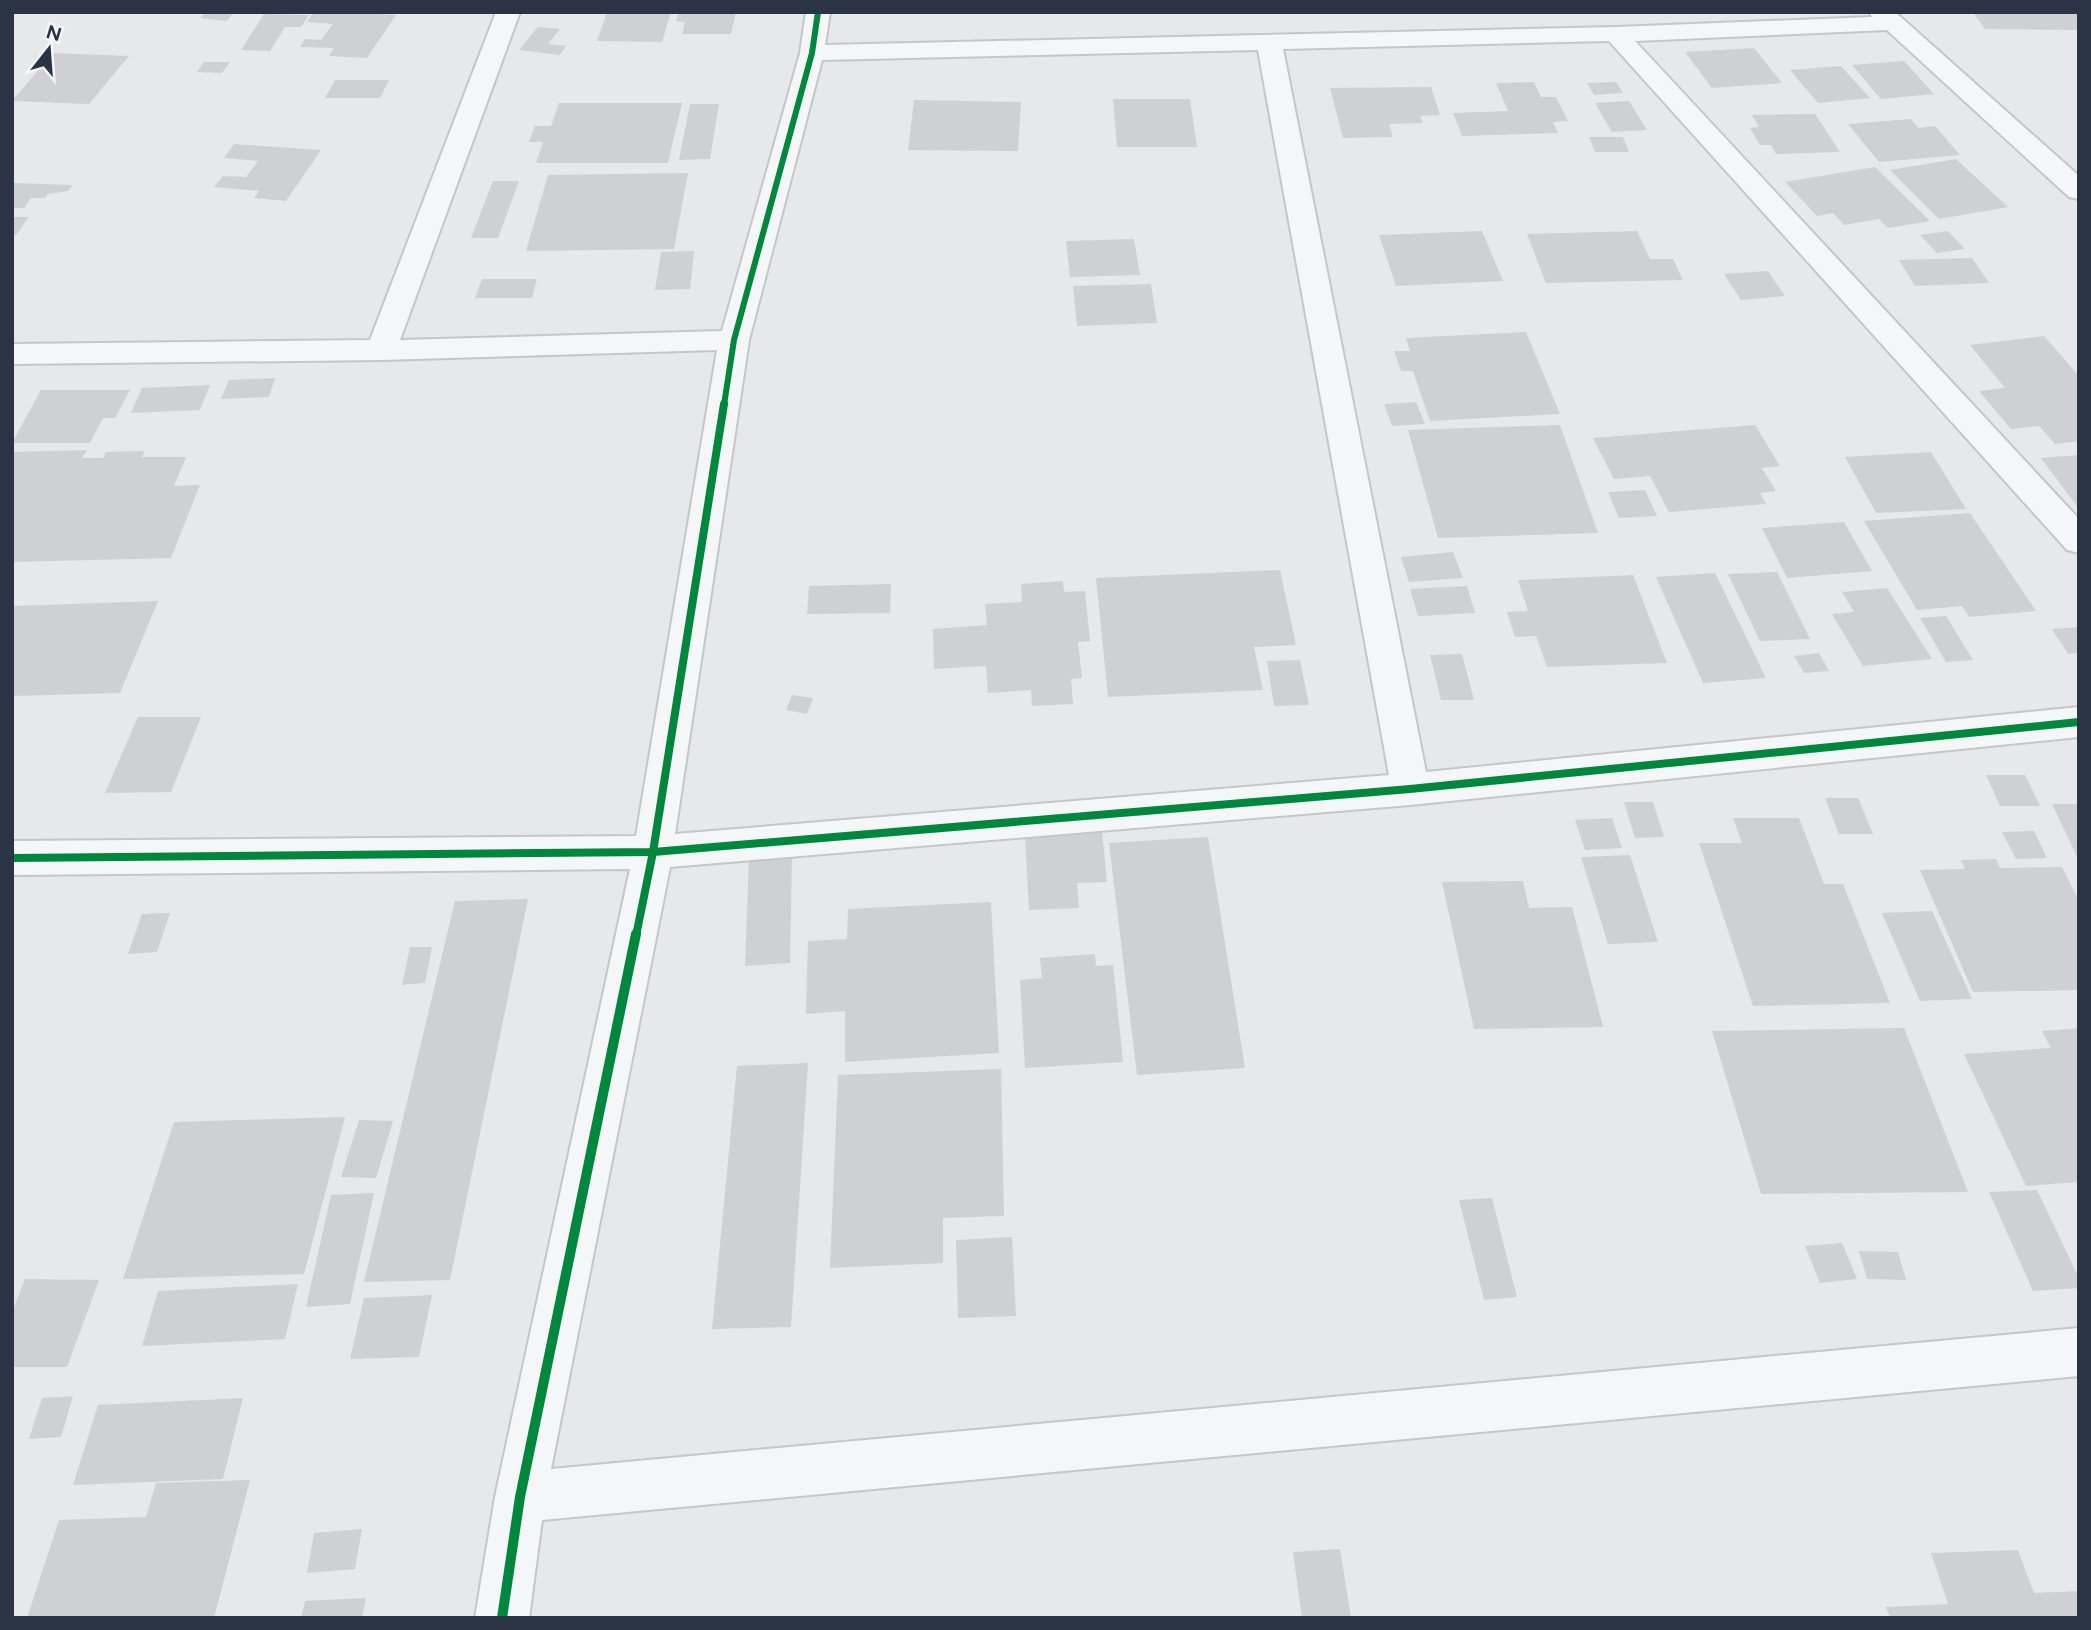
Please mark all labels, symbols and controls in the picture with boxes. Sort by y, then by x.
north arrow [14,14,84,84]
text: N [43,20,64,46]

